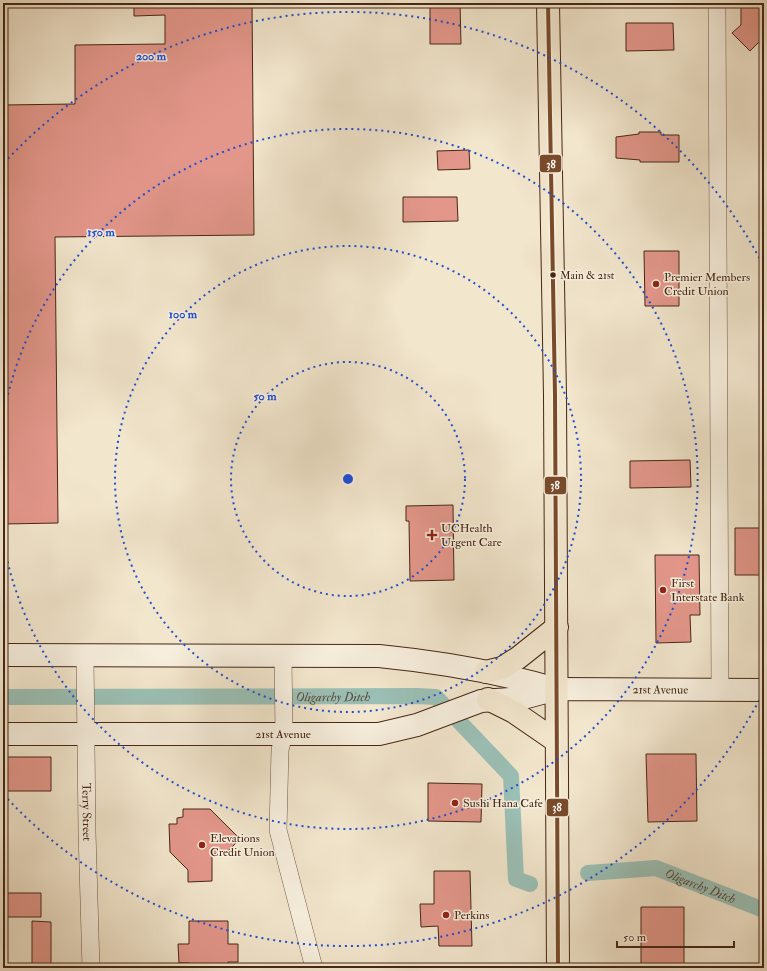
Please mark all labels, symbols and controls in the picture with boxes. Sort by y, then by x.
text: 200 m [136,49,167,64]
line badge: 38 [539,154,562,173]
text: 38 [546,158,557,171]
text: 150 m [87,225,115,240]
place label: Main & 21st [560,269,615,282]
marker: Main & 21st [548,270,558,280]
place label: Premier Members Credit Union [664,270,750,299]
marker: Premier Members Credit Union [651,279,661,289]
text: 100 m [169,307,198,322]
text: 50 m [253,389,277,404]
centre of rings [341,472,355,486]
line badge: 38 [544,476,567,495]
text: 38 [550,479,561,492]
place label: UCHealth Urgent Care [441,521,502,550]
marker: UCHealth Urgent Care [426,529,438,541]
place label: First Interstate Bank [671,576,745,605]
marker: First Interstate Bank [658,585,668,595]
street label: 21st Avenue [632,682,688,698]
water label: Oligarchy Ditch [296,689,371,705]
street label: 21st Avenue [255,727,311,742]
street label: Terry Street [78,783,94,841]
place label: Sushi Hana Cafe [463,796,543,811]
marker: Sushi Hana Cafe [450,798,460,808]
line badge: 38 [546,798,569,817]
text: 38 [552,801,563,814]
place label: Elevations Credit Union [210,831,275,860]
marker: Elevations Credit Union [197,840,207,850]
water label: Oligarchy Ditch [663,865,738,907]
place label: Perkins [454,908,489,923]
marker: Perkins [441,910,451,920]
scale bar [617,923,734,949]
text: 50 m [623,930,647,945]

